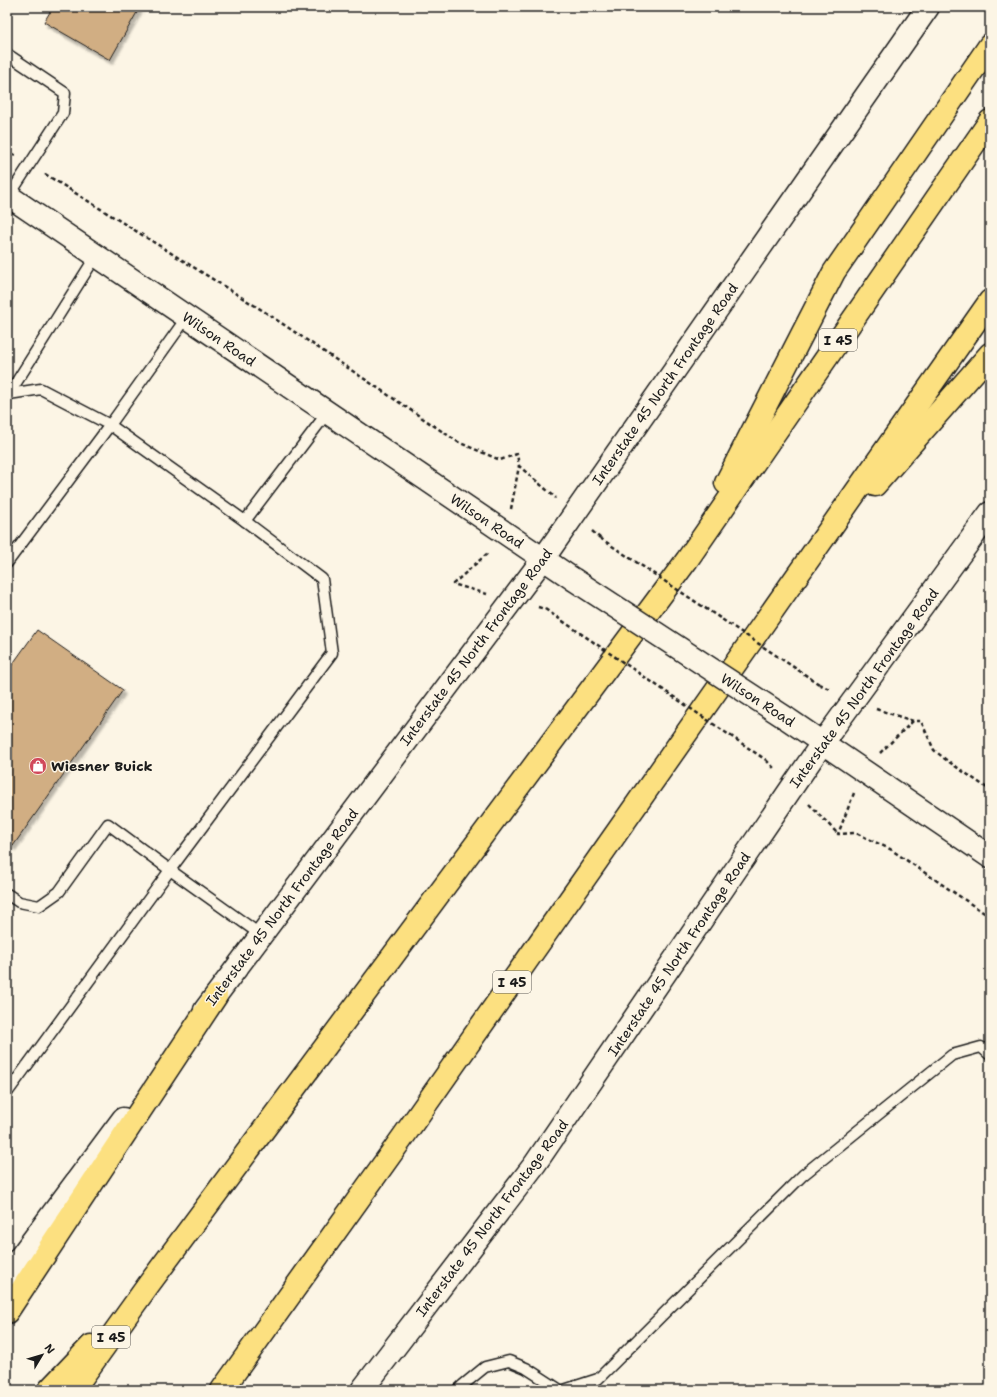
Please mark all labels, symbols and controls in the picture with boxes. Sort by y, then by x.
street label: Interstate 45 North Frontage Road [588,279,742,488]
street label: Wilson Road [179,308,259,370]
road number: I 45 [819,329,857,351]
street label: Wilson Road [447,490,527,552]
street label: Interstate 45 North Frontage Road [396,545,556,749]
street label: Interstate 45 North Frontage Road [785,585,943,791]
street label: Wilson Road [717,669,799,731]
shop icon: Wiesner Buick [28,756,48,776]
place label: Wiesner Buick [51,757,153,775]
street label: Interstate 45 North Frontage Road [202,805,362,1009]
street label: Interstate 45 North Frontage Road [604,848,754,1060]
road number: I 45 [493,971,531,993]
street label: Interstate 45 North Frontage Road [412,1116,572,1320]
road number: I 45 [92,1326,130,1348]
north arrow [22,1335,62,1375]
text: N [41,1341,58,1357]

